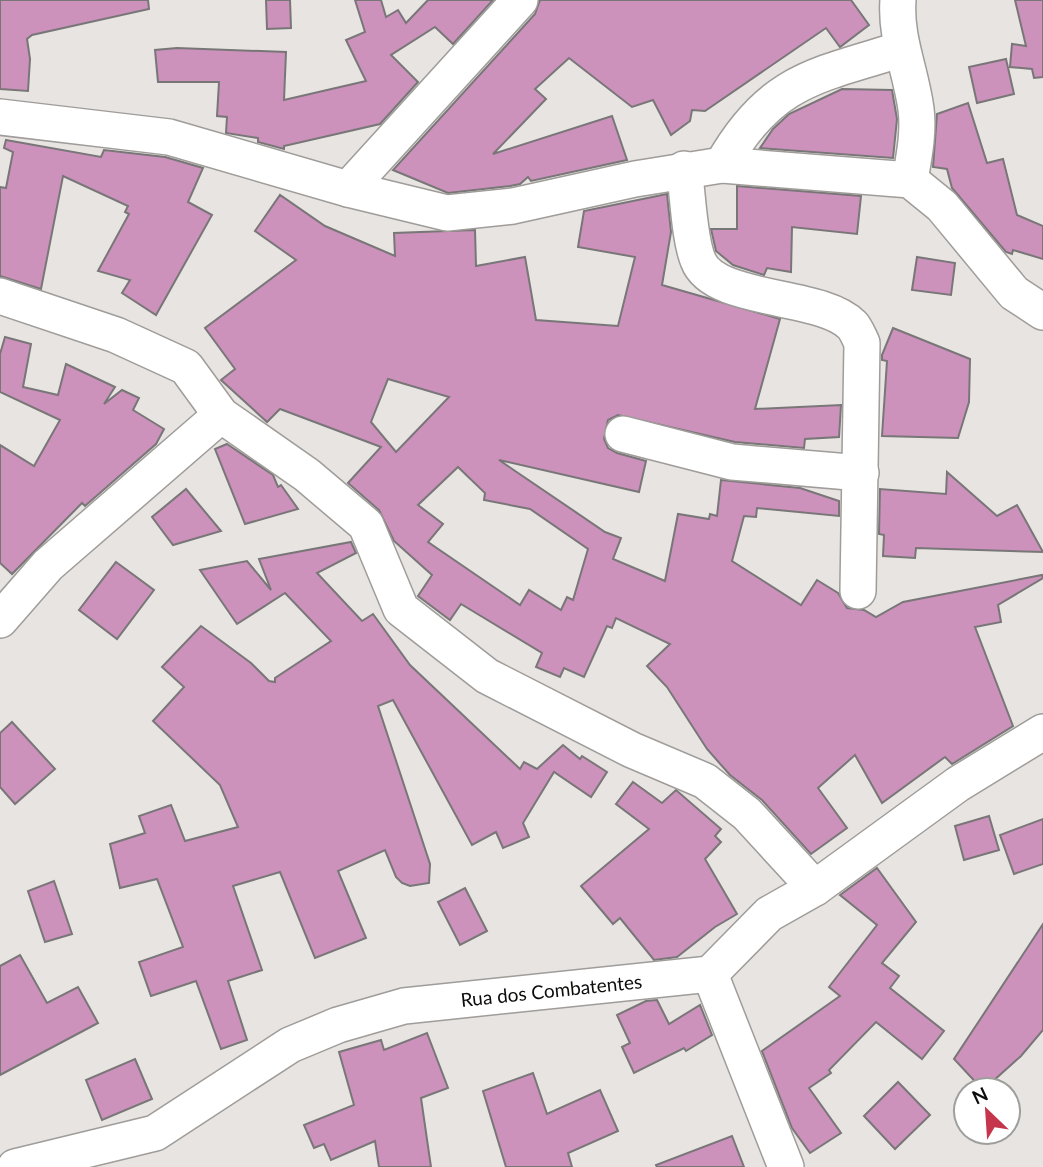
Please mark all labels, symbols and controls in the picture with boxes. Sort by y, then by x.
street label: Rua dos Combatentes [459,969,643,1011]
north arrow [952,1076,1022,1146]
text: N [968,1082,991,1109]

